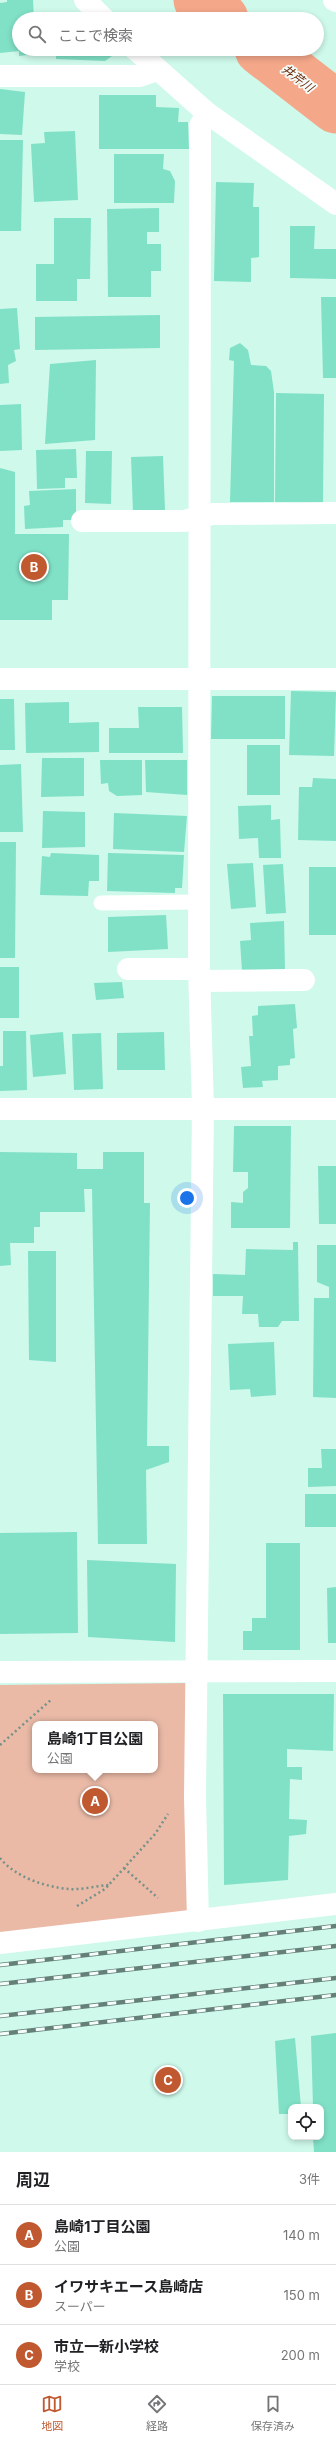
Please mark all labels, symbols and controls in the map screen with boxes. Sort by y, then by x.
search box [12,12,324,56]
icon: search [26,23,48,45]
text: ここで検索 [58,26,133,45]
water label: 井芹川 [279,61,318,96]
pin: B [21,552,47,582]
your location [177,1188,197,1208]
popup [32,1721,158,1773]
text: 島崎1丁目公園 [47,1729,143,1748]
text: 公園 [47,1750,73,1766]
pin: A [82,1786,108,1816]
pin: C [155,2065,181,2095]
map controls [288,2104,324,2140]
button: locate [288,2104,324,2140]
text: 周辺 [16,2170,50,2190]
text: 3件 [299,2171,320,2187]
text: 島崎1丁目公園 [54,2217,150,2236]
text: A [24,2227,34,2243]
text: 140 m [283,2227,320,2243]
text: 公園 [54,2238,80,2254]
text: イワサキエース島崎店 [54,2277,203,2296]
text: B [25,2287,33,2303]
text: 150 m [284,2287,320,2303]
text: スーパー [54,2298,106,2314]
text: 市立一新小学校 [54,2337,159,2356]
text: C [24,2347,34,2363]
text: 200 m [281,2347,320,2363]
text: 学校 [54,2358,80,2374]
tab: 地図 [41,2393,63,2433]
tab: 経路 [146,2393,168,2433]
tab: 保存済み [251,2393,295,2433]

